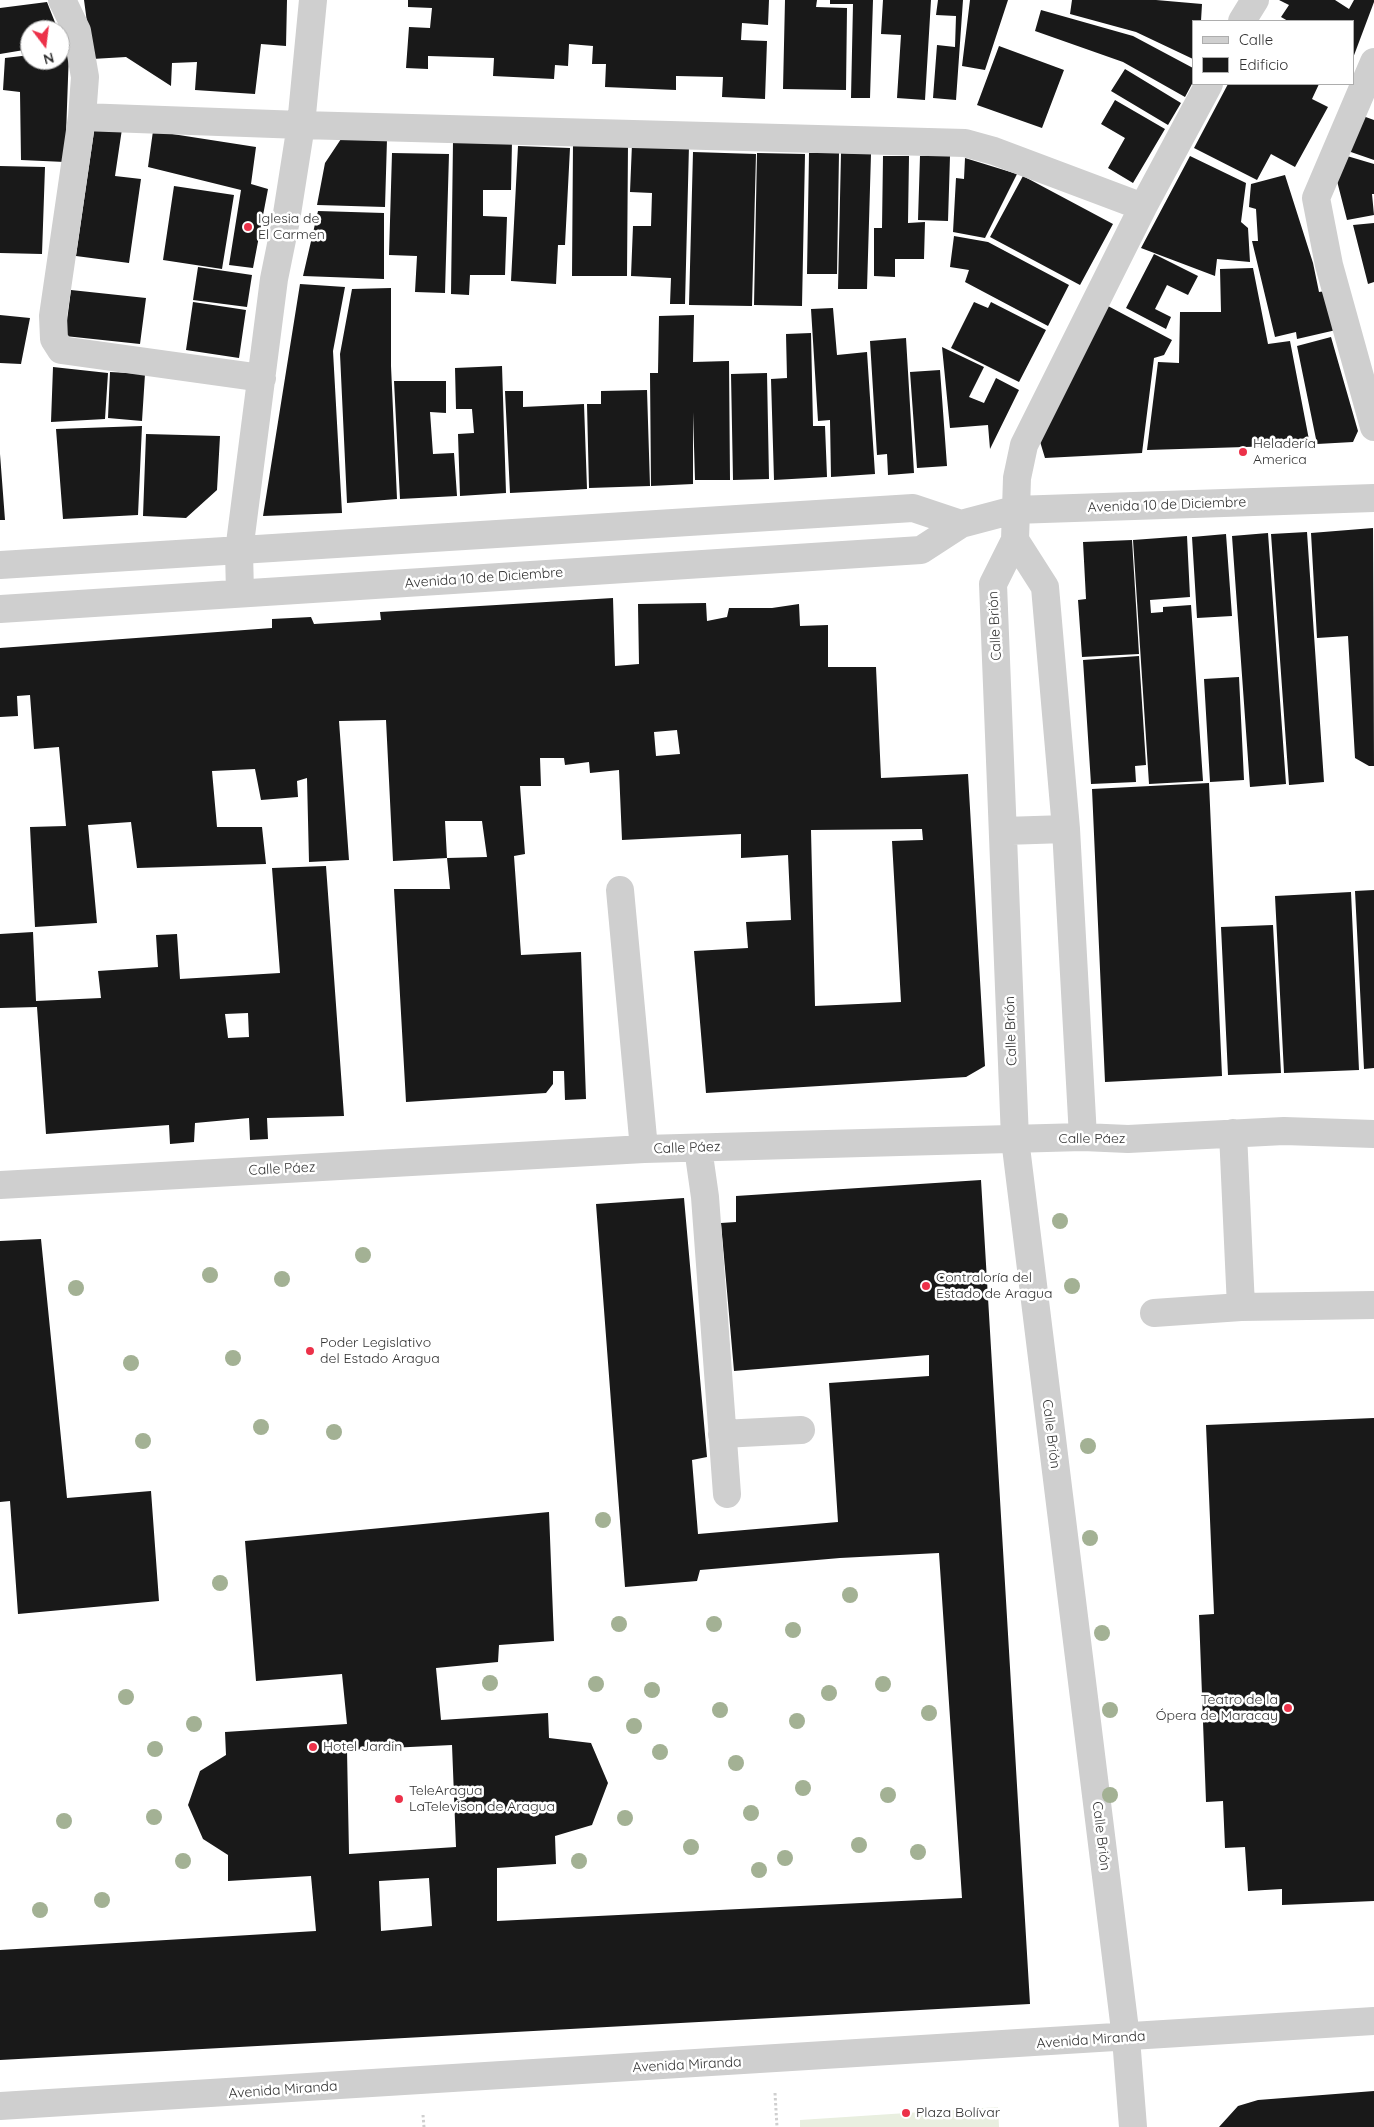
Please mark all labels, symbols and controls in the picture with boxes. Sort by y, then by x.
north arrow [20,20,70,70]
legend [1192,20,1354,85]
text: Calle [1239,30,1273,49]
text: N [41,48,56,69]
text: Edificio [1239,55,1288,74]
place label: Iglesia de El Carmen [258,211,325,243]
marker: Iglesia de El Carmen [242,221,254,233]
place label: Heladería America [1253,436,1316,468]
marker: Heladería America [1237,446,1249,458]
street label: Avenida 10 de Diciembre [1087,494,1247,516]
street label: Avenida 10 de Diciembre [404,564,564,592]
street label: Calle Brión [985,591,1005,661]
street label: Calle Brión [1001,996,1021,1066]
street label: Calle Páez [1058,1131,1126,1147]
street label: Calle Páez [653,1138,721,1158]
street label: Calle Páez [248,1159,316,1179]
place label: Contraloría del Estado de Aragua [936,1270,1053,1302]
marker: Contraloría del Estado de Aragua [920,1280,932,1292]
place label: Poder Legislativo del Estado Aragua [320,1335,440,1368]
marker: Poder Legislativo del Estado Aragua [304,1345,316,1357]
street label: Calle Brión [1038,1398,1064,1470]
place label: Teatro de la Ópera de Maracay [1156,1692,1278,1724]
marker: Teatro de la Ópera de Maracay [1282,1702,1294,1714]
place label: Hotel Jardin [323,1739,402,1755]
marker: Hotel Jardin [307,1741,319,1753]
place label: TeleAragua LaTelevison de Aragua [409,1783,555,1815]
marker: TeleAragua LaTelevison de Aragua [393,1793,405,1805]
street label: Calle Brión [1088,1800,1114,1872]
street label: Avenida Miranda [1036,2028,1146,2052]
street label: Avenida Miranda [632,2054,742,2076]
street label: Avenida Miranda [228,2078,338,2102]
place label: Plaza Bolívar [916,2105,1000,2121]
marker: Plaza Bolívar [900,2107,912,2119]

